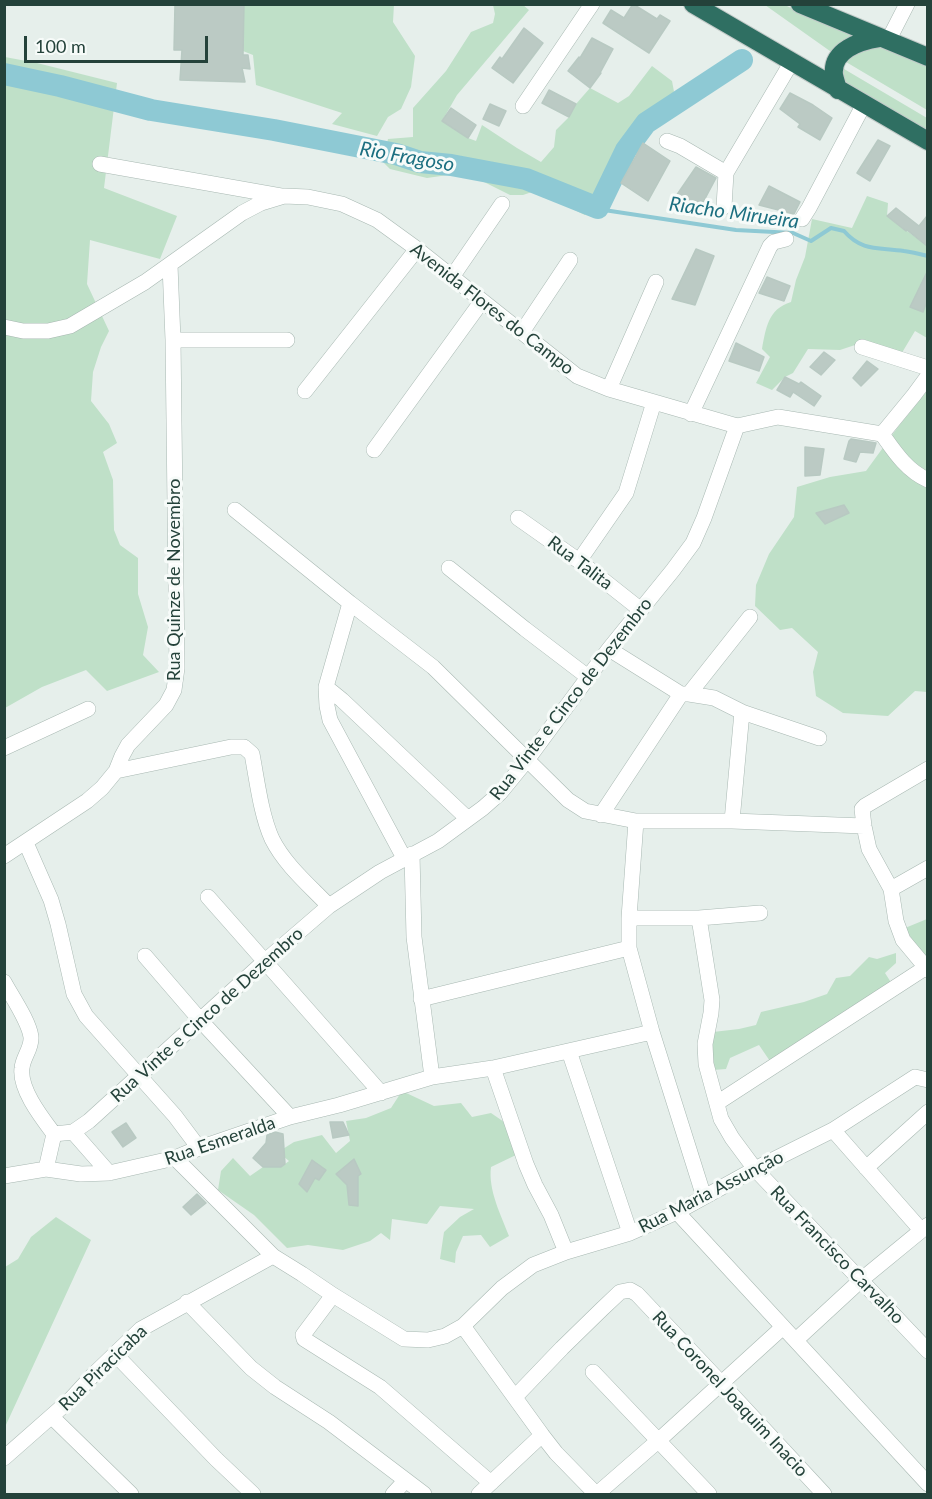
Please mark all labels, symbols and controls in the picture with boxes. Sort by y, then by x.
scale bar [27,24,212,62]
text: 100 m [35,35,86,57]
water label: Rio Fragoso [358,137,456,177]
water label: Riacho Mirueira [668,192,800,234]
street label: Avenida Flores do Campo [406,238,578,380]
street label: Rua Quinze de Novembro [163,479,185,681]
street label: Rua Talita [543,532,617,594]
street label: Rua Vinte e Cinco de Dezembro [485,593,657,805]
street label: Rua Vinte e Cinco de Dezembro [106,923,308,1107]
street label: Rua Esmeralda [162,1112,278,1170]
street label: Rua Maria Assunção [635,1146,787,1238]
street label: Rua Francisco Carvalho [766,1182,908,1328]
street label: Rua Coronel Joaquim Inacio [648,1307,812,1481]
street label: Rua Piracicaba [54,1320,152,1416]

